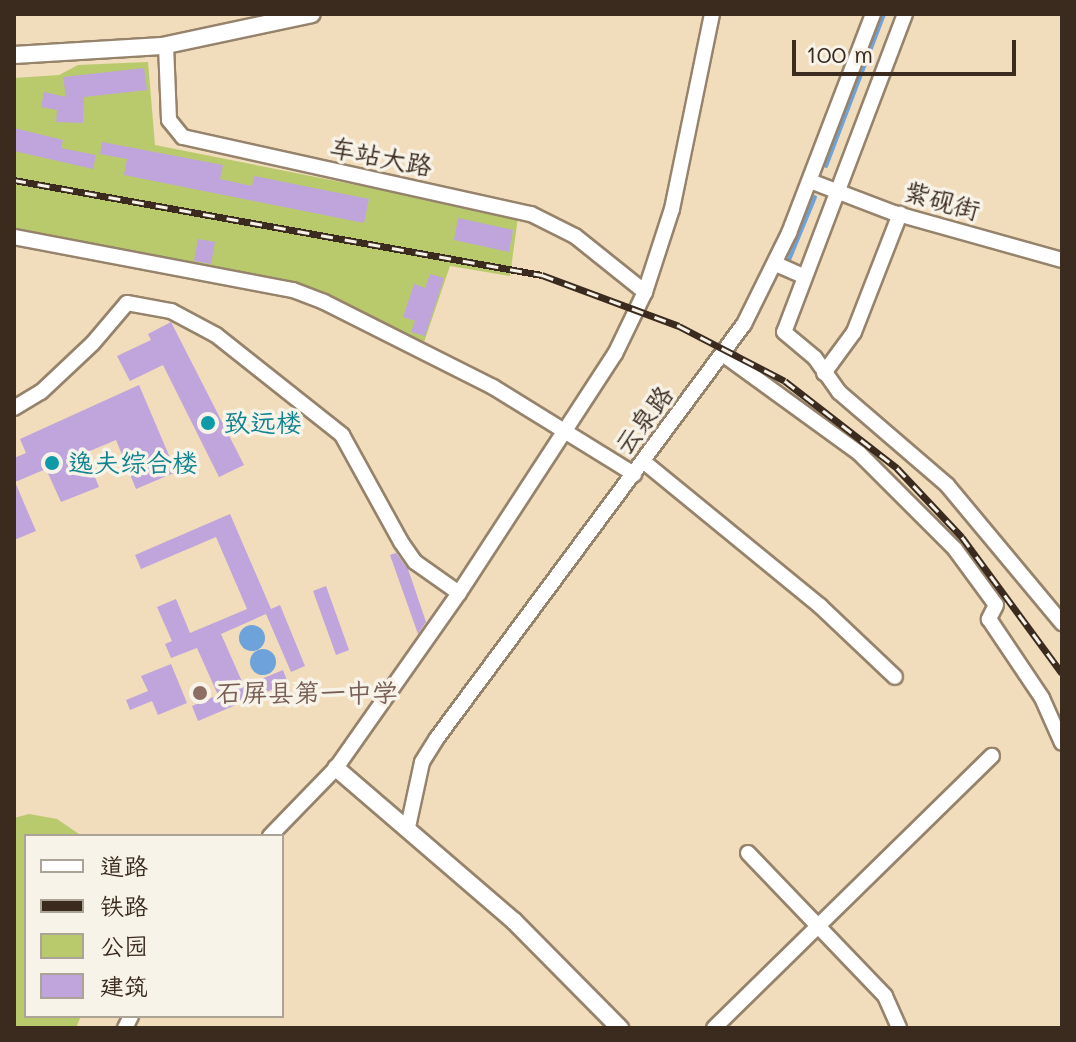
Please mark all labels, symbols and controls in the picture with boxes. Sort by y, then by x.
scale bar [796,24,1020,74]
text: 100 m [806,38,873,69]
street label: 车站大路 [327,132,435,182]
street label: 紫砚街 [900,175,984,227]
street label: 云泉路 [608,379,680,461]
place label: 致远楼 [224,407,302,439]
marker: 致远楼 [199,414,217,432]
place label: 逸夫综合楼 [68,447,198,479]
marker: 逸夫综合楼 [43,454,61,472]
place label: 石屏县第一中学 [216,677,398,709]
marker: 石屏县第一中学 [191,684,209,702]
legend [24,834,284,1018]
text: 道路 [100,850,148,881]
text: 铁路 [100,890,148,921]
text: 公园 [100,930,148,961]
text: 建筑 [100,970,148,1001]

